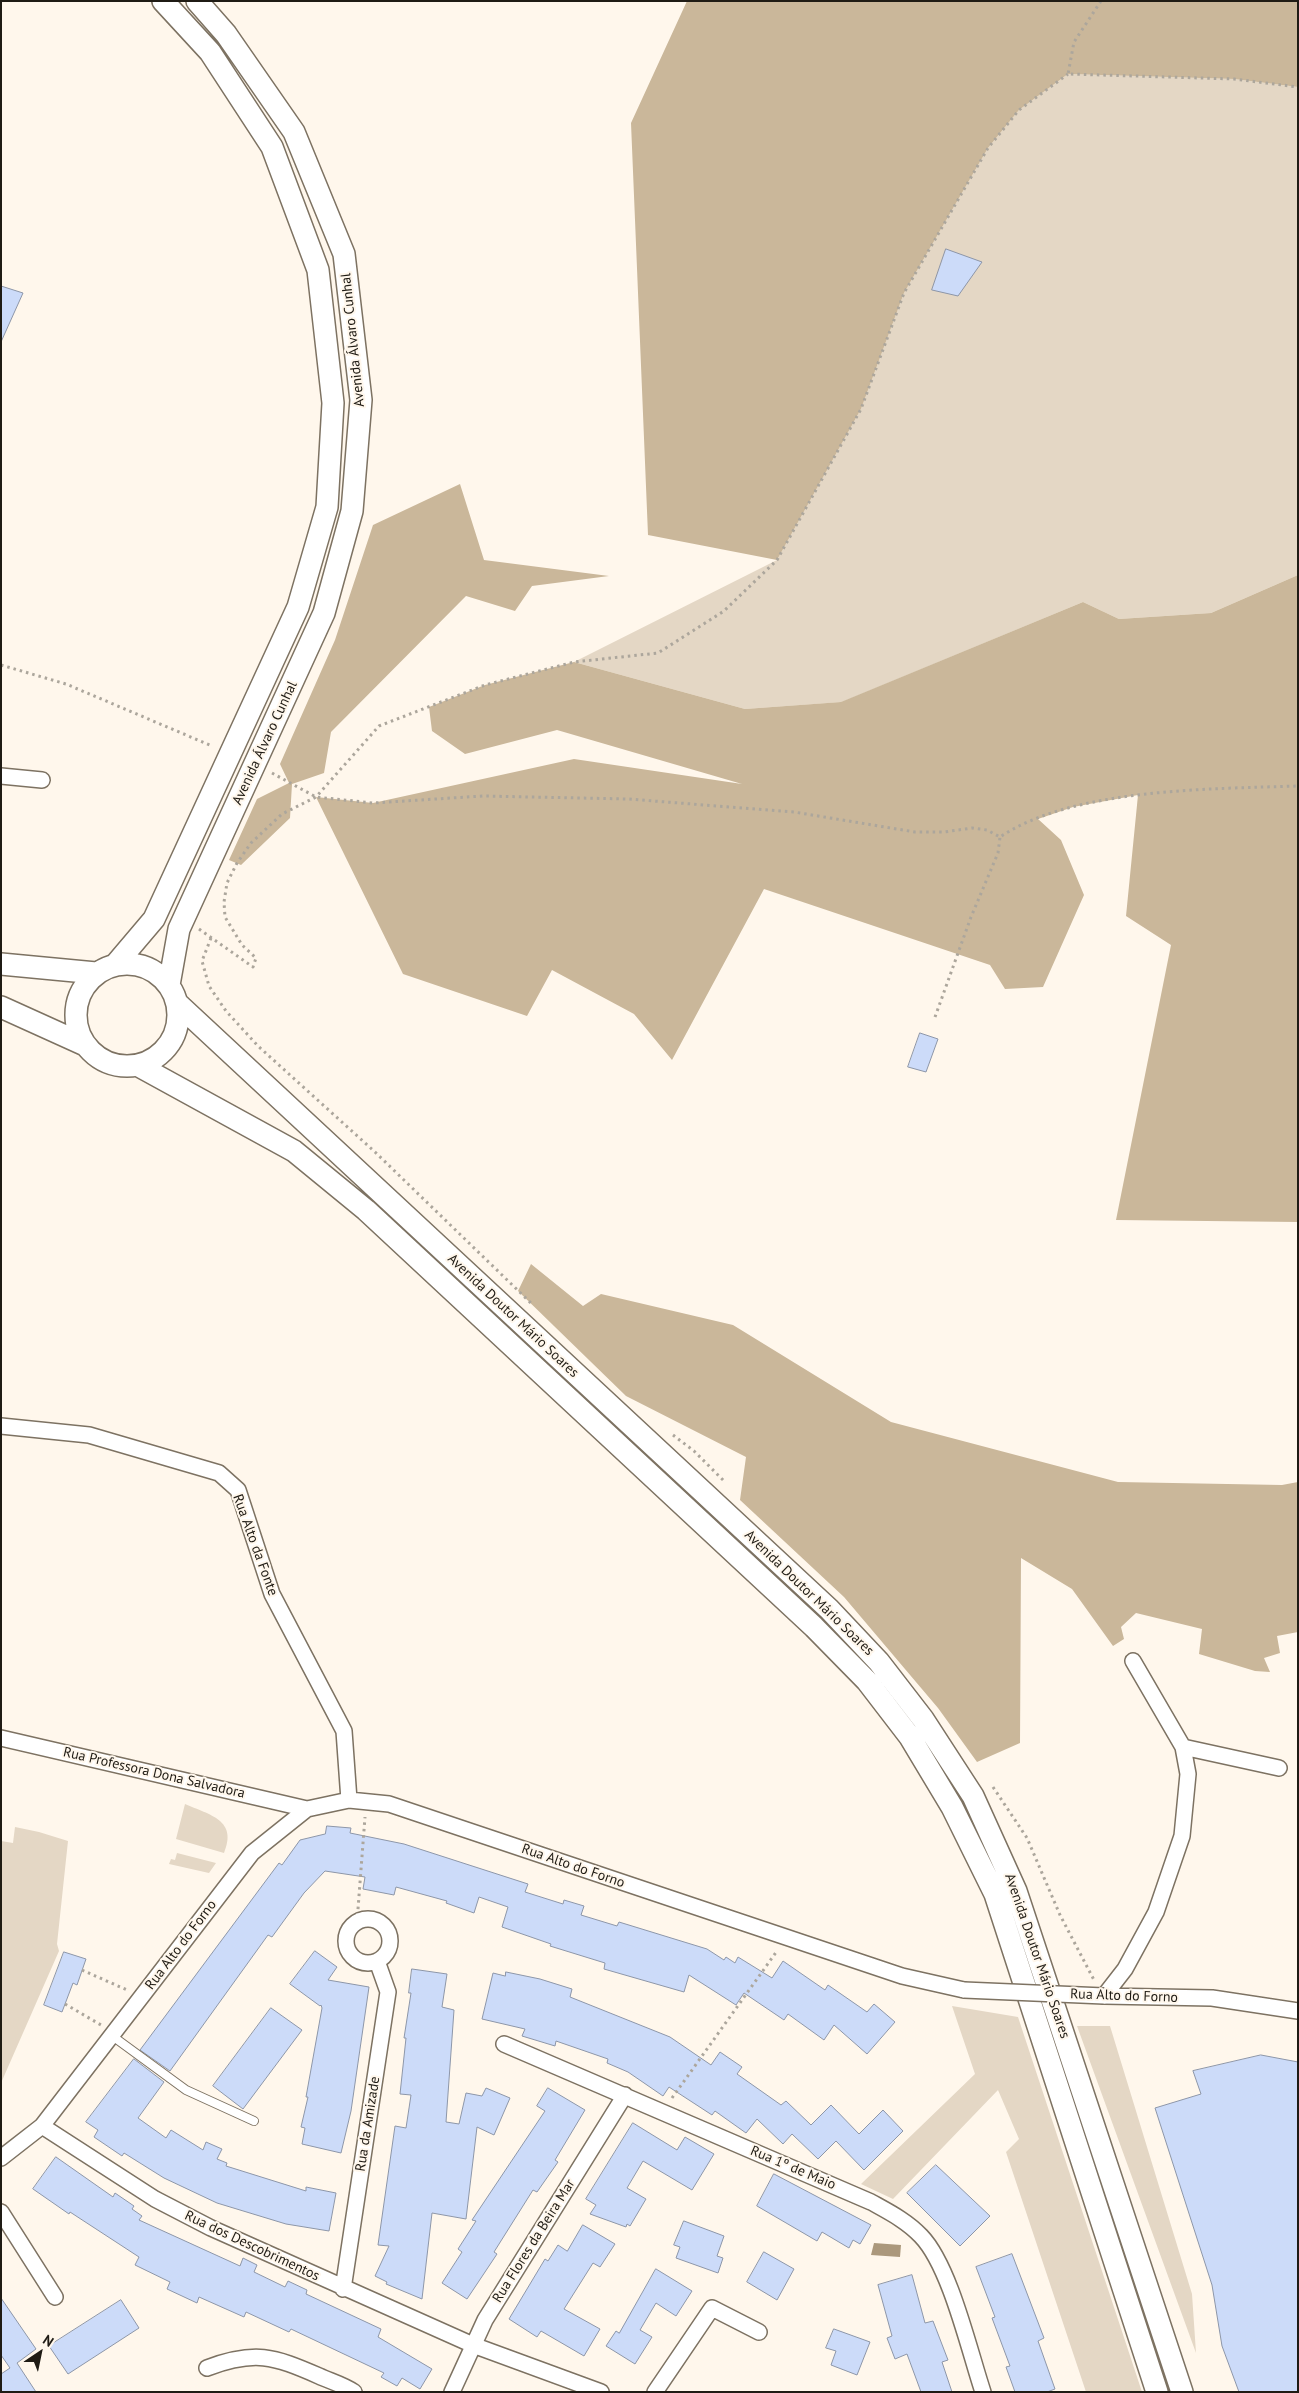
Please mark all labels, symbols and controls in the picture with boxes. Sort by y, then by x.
street label: Avenida Álvaro Cunhal [338,272,368,408]
street label: Avenida Álvaro Cunhal [229,678,301,808]
street label: Avenida Doutor Mário Soares [444,1251,582,1381]
street label: Rua Alto da Fonte [229,1492,281,1598]
street label: Avenida Doutor Mário Soares [741,1527,877,1659]
street label: Rua Professora Dona Salvadora [62,1744,246,1802]
street label: Rua Alto do Forno [519,1840,627,1892]
street label: Avenida Doutor Mário Soares [1001,1871,1073,2041]
street label: Rua Alto do Forno [142,1897,220,1993]
street label: Rua Alto do Forno [1070,1986,1178,2006]
street label: Rua da Amizade [352,2075,384,2173]
street label: Rua 1º de Maio [748,2142,838,2194]
street label: Rua Flores da Beira Mar [489,2176,579,2306]
street label: Rua dos Descobrimentos [182,2207,322,2285]
north arrow [15,2328,65,2378]
text: N [40,2331,57,2351]

